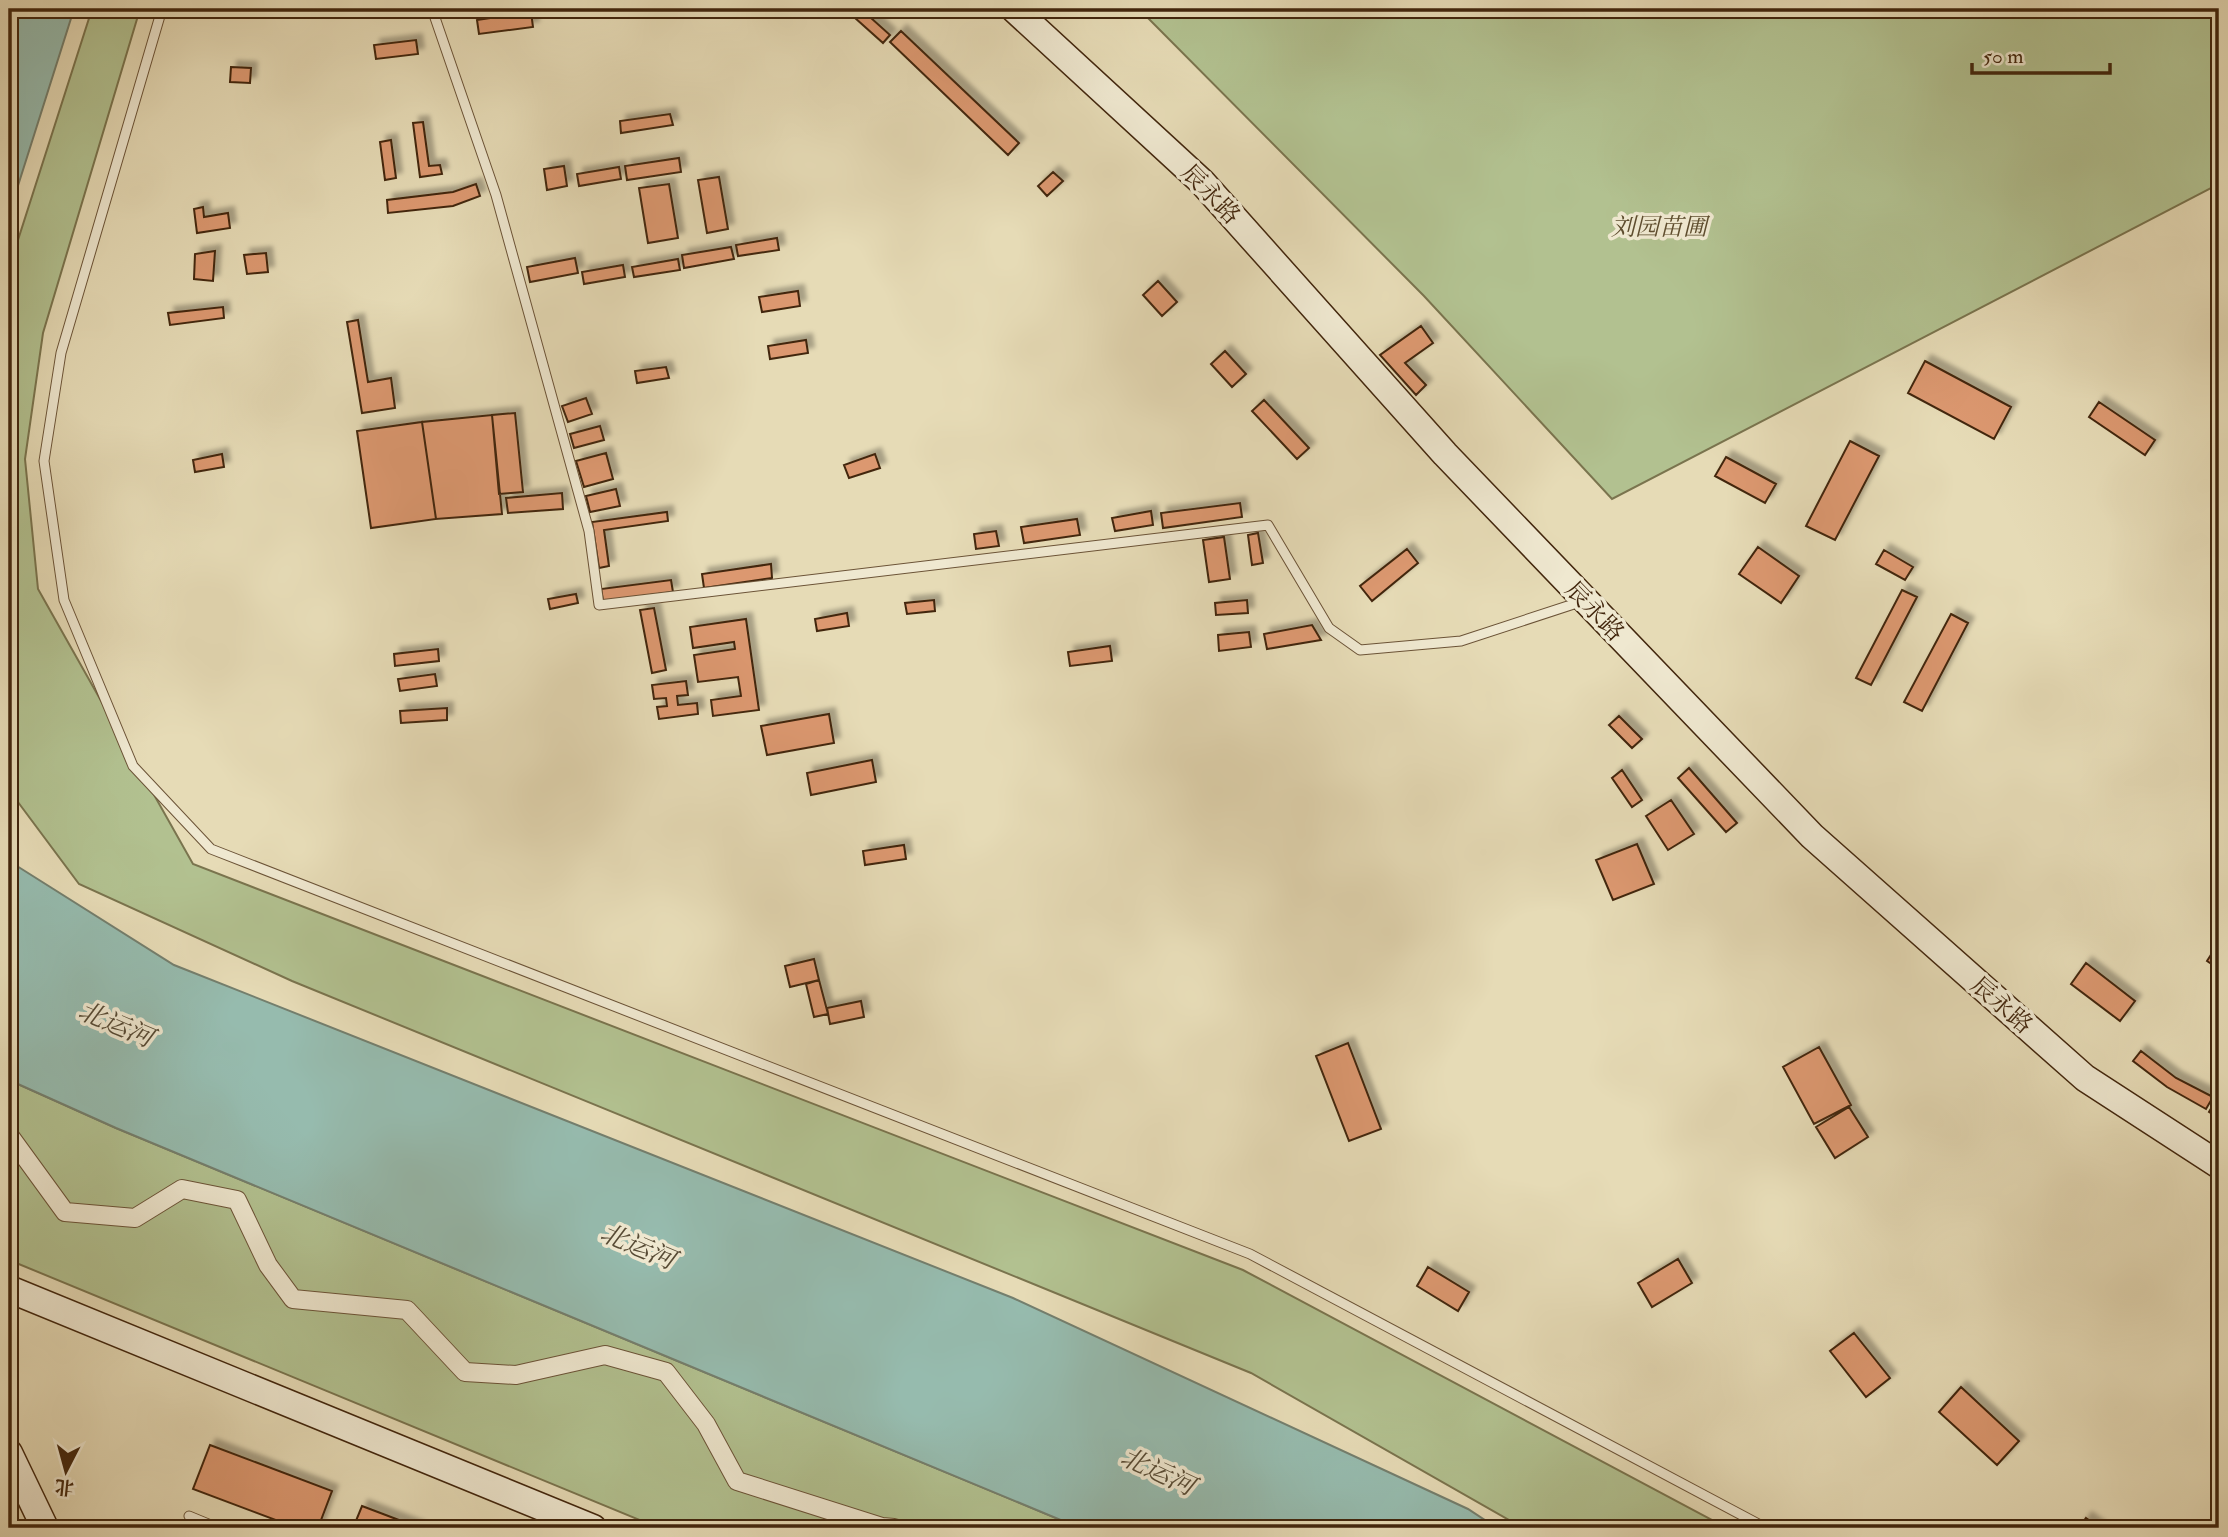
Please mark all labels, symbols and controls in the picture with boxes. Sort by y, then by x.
scale bar [1972,32,2111,76]
text: 50 m [1983,43,2024,70]
street label: 辰永路 [1174,158,1247,231]
park label: 刘园苗圃 [1611,212,1711,243]
street label: 辰永路 [1558,575,1631,648]
street label: 辰永路 [1964,970,2039,1041]
water label: 北运河 [73,995,161,1056]
water label: 北运河 [595,1217,683,1278]
north arrow [32,1436,102,1506]
water label: 北运河 [1115,1441,1203,1505]
text: 北 [54,1474,75,1500]

